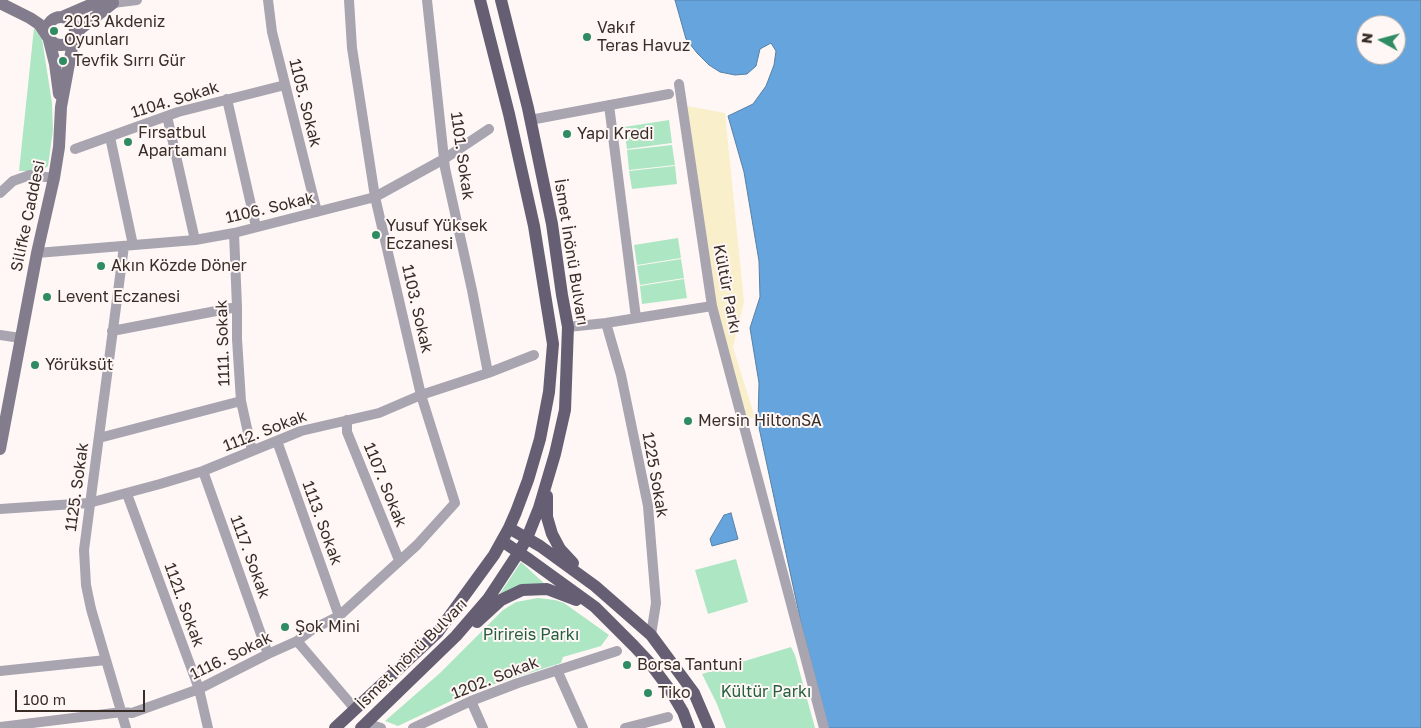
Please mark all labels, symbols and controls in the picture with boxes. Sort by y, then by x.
place label: 2013 Akdeniz Oyunları [64,12,165,50]
north arrow [1356,15,1406,65]
place label: Vakıf Teras Havuz [597,18,690,56]
marker: 2013 Akdeniz Oyunları [48,25,60,37]
marker: Vakıf Teras Havuz [581,31,593,43]
text: N [1358,32,1376,45]
place label: Tevfik Sırrı Gür [73,51,185,71]
marker: Tevfik Sırrı Gür [57,55,69,67]
street label: 1105. Sokak [285,57,325,149]
street label: 1104. Sokak [129,78,221,122]
street label: 1101. Sokak [446,111,478,201]
place label: Fırsatbul Apartamanı [138,123,227,161]
place label: Yapı Kredi [577,124,654,144]
marker: Yapı Kredi [561,128,573,140]
marker: Fırsatbul Apartamanı [122,136,134,148]
street label: Silifke Caddesi [7,159,49,273]
street label: İsmet İnönü Bulvarı [550,177,592,327]
street label: 1106. Sokak [224,188,316,228]
place label: Yusuf Yüksek Eczanesi [386,216,488,254]
marker: Yusuf Yüksek Eczanesi [370,229,382,241]
street label: Kültür Parkı [709,243,745,335]
place label: Akın Közde Döner [111,256,247,276]
marker: Akın Közde Döner [95,260,107,272]
street label: 1103. Sokak [397,263,437,355]
place label: Levent Eczanesi [57,287,180,307]
marker: Levent Eczanesi [41,291,53,303]
street label: 1111. Sokak [212,299,234,387]
place label: Yörüksüt [45,355,113,375]
marker: Yörüksüt [29,359,41,371]
street label: 1112. Sokak [220,406,310,456]
place label: Mersin HiltonSA [698,411,822,431]
marker: Mersin HiltonSA [682,415,694,427]
street label: 1225 Sokak [638,431,672,519]
street label: 1107. Sokak [359,440,411,530]
street label: 1125. Sokak [61,441,93,533]
street label: 1113. Sokak [298,478,346,568]
street label: 1117. Sokak [226,513,274,601]
street label: 1121. Sokak [160,560,208,650]
street label: İsmet İnönü Bulvarı [353,595,471,713]
place label: Şok Mini [295,617,360,637]
marker: Şok Mini [279,621,291,633]
park label: Pirireis Parkı [483,625,579,645]
street label: 1116. Sokak [187,628,275,684]
street label: 1202. Sokak [449,653,541,703]
place label: Borsa Tantuni [637,655,742,675]
marker: Borsa Tantuni [621,659,633,671]
scale bar [18,680,148,712]
park label: Kültür Parkı [721,682,811,702]
place label: Тiko [658,683,691,703]
marker: Тiko [642,687,654,699]
text: 100 m [23,690,66,708]

